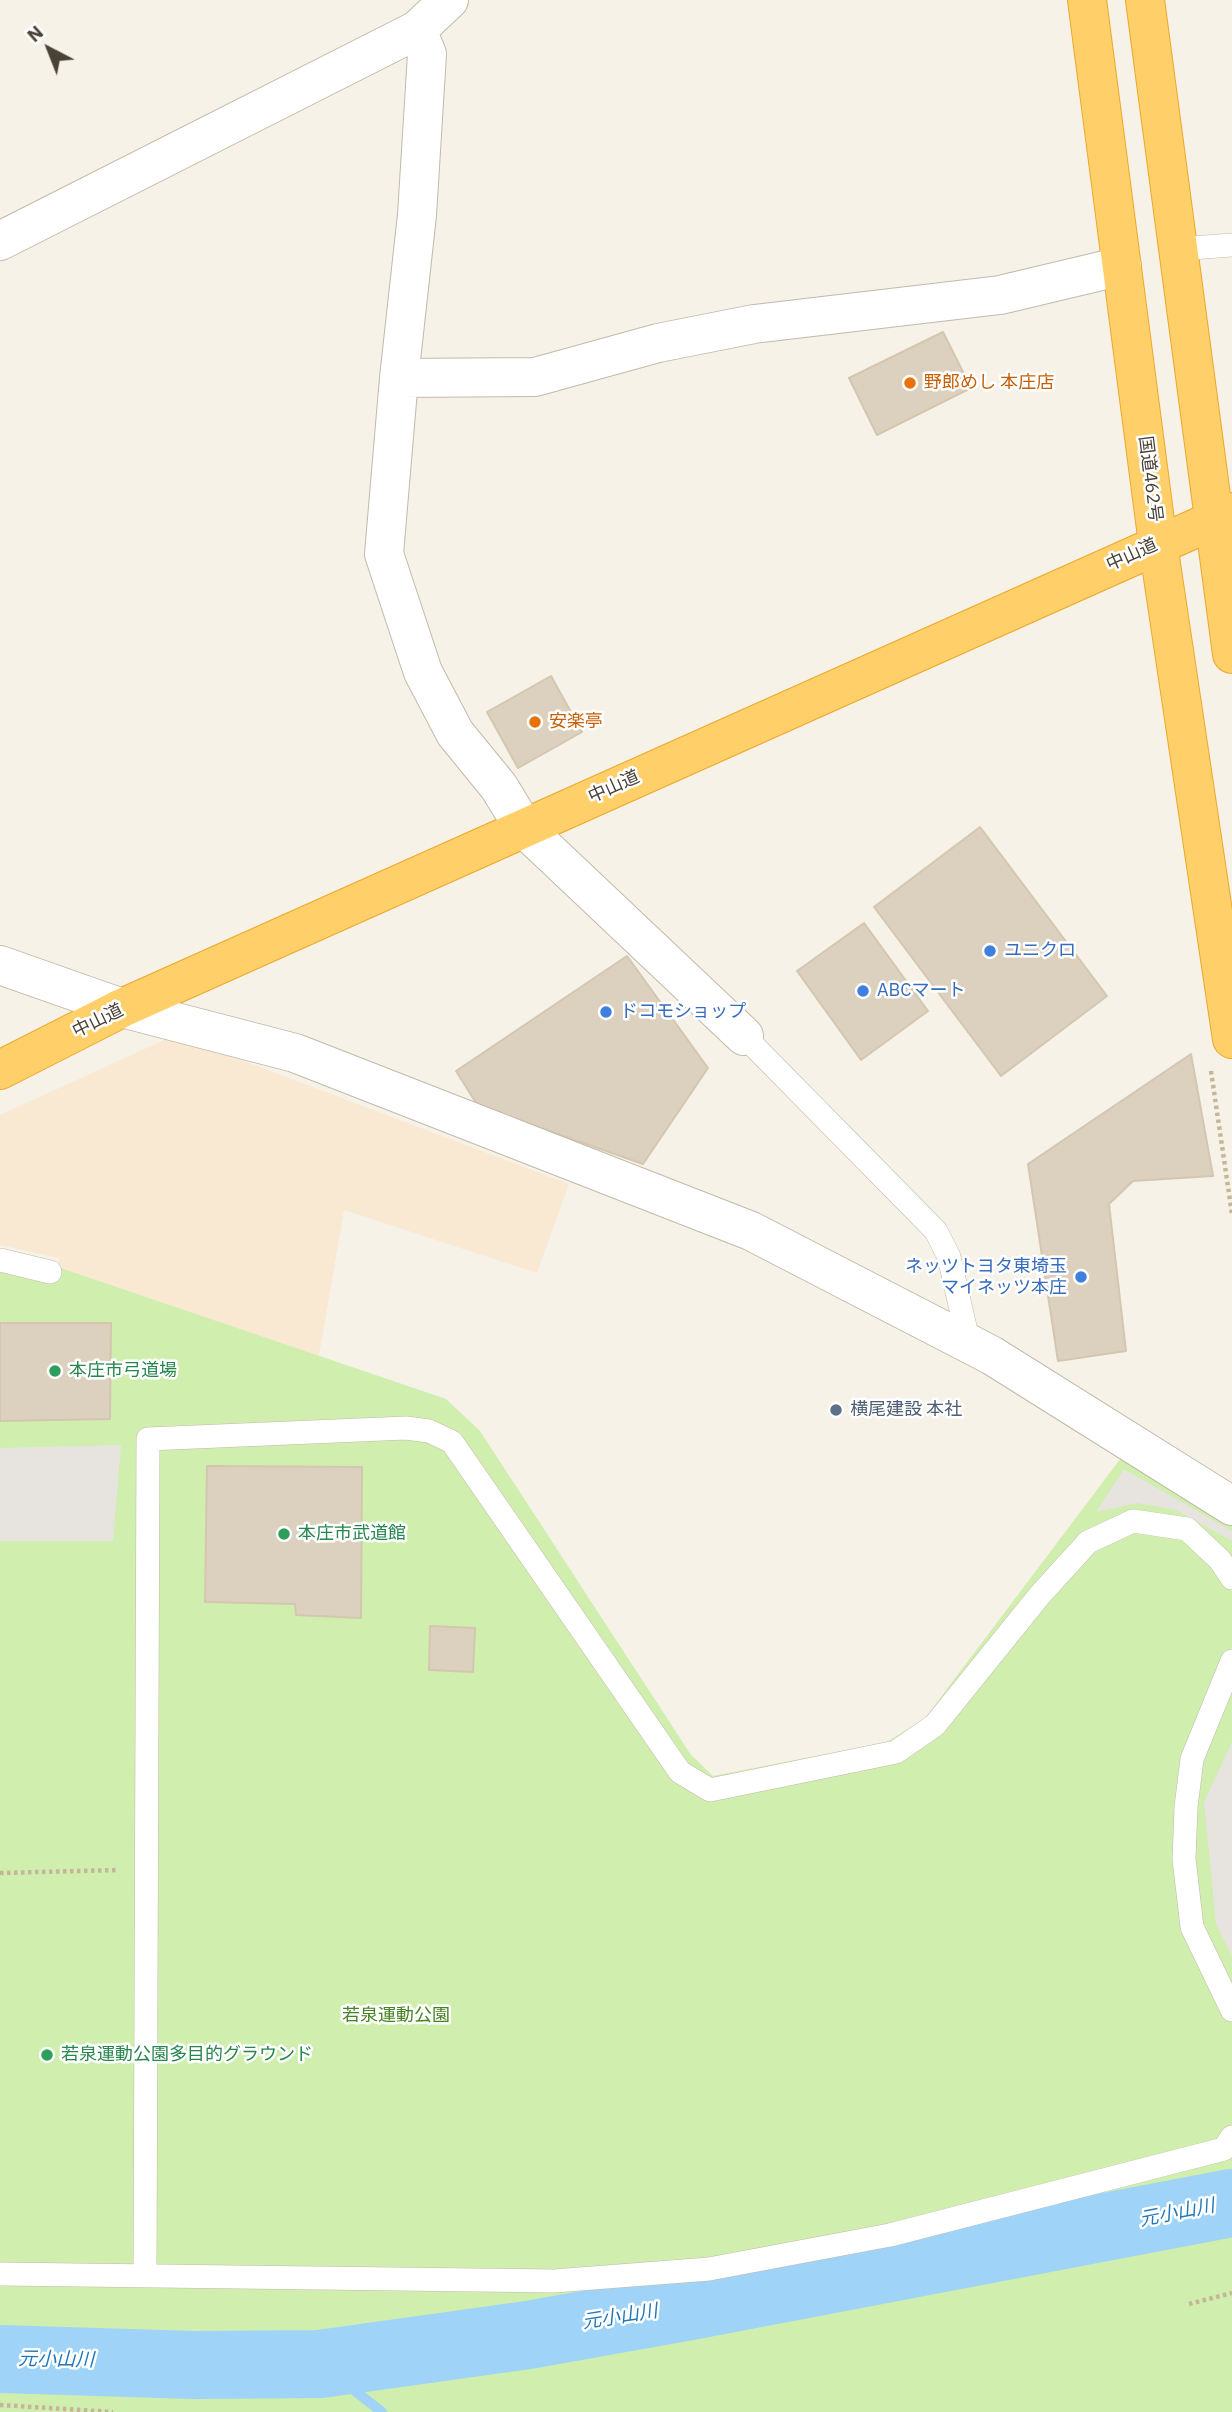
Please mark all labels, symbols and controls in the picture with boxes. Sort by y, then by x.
north arrow [14,14,84,84]
text: N [22,20,48,47]
place label: 野郎めし 本庄店 [924,372,1054,394]
marker: 野郎めし 本庄店 [902,375,918,391]
street label: 国道462号 [1134,435,1166,523]
street label: 中山道 [1103,534,1161,576]
place label: 安楽亭 [549,711,603,733]
marker: 安楽亭 [527,714,543,730]
street label: 中山道 [585,766,643,808]
place label: ユニクロ [1004,940,1076,962]
marker: ユニクロ [982,943,998,959]
place label: ABCマート [877,980,965,1002]
marker: ABCマート [855,983,871,999]
street label: 中山道 [69,999,127,1043]
place label: ドコモショップ [620,1001,746,1023]
marker: ドコモショップ [598,1004,614,1020]
place label: ネッツトヨタ東埼玉 マイネッツ本庄 [905,1256,1067,1298]
marker: ネッツトヨタ東埼玉 マイネッツ本庄 [1073,1269,1089,1285]
place label: 本庄市弓道場 [69,1360,177,1382]
marker: 本庄市弓道場 [47,1363,63,1379]
place label: 横尾建設 本社 [850,1399,962,1421]
marker: 横尾建設 本社 [828,1402,844,1418]
place label: 本庄市武道館 [298,1523,406,1545]
marker: 本庄市武道館 [276,1526,292,1542]
park label: 若泉運動公園 [342,2005,450,2027]
place label: 若泉運動公園多目的グラウンド [61,2044,313,2066]
marker: 若泉運動公園多目的グラウンド [39,2047,55,2063]
water label: 元小山川 [1138,2195,1216,2231]
water label: 元小山川 [581,2300,659,2334]
water label: 元小山川 [18,2348,94,2372]

